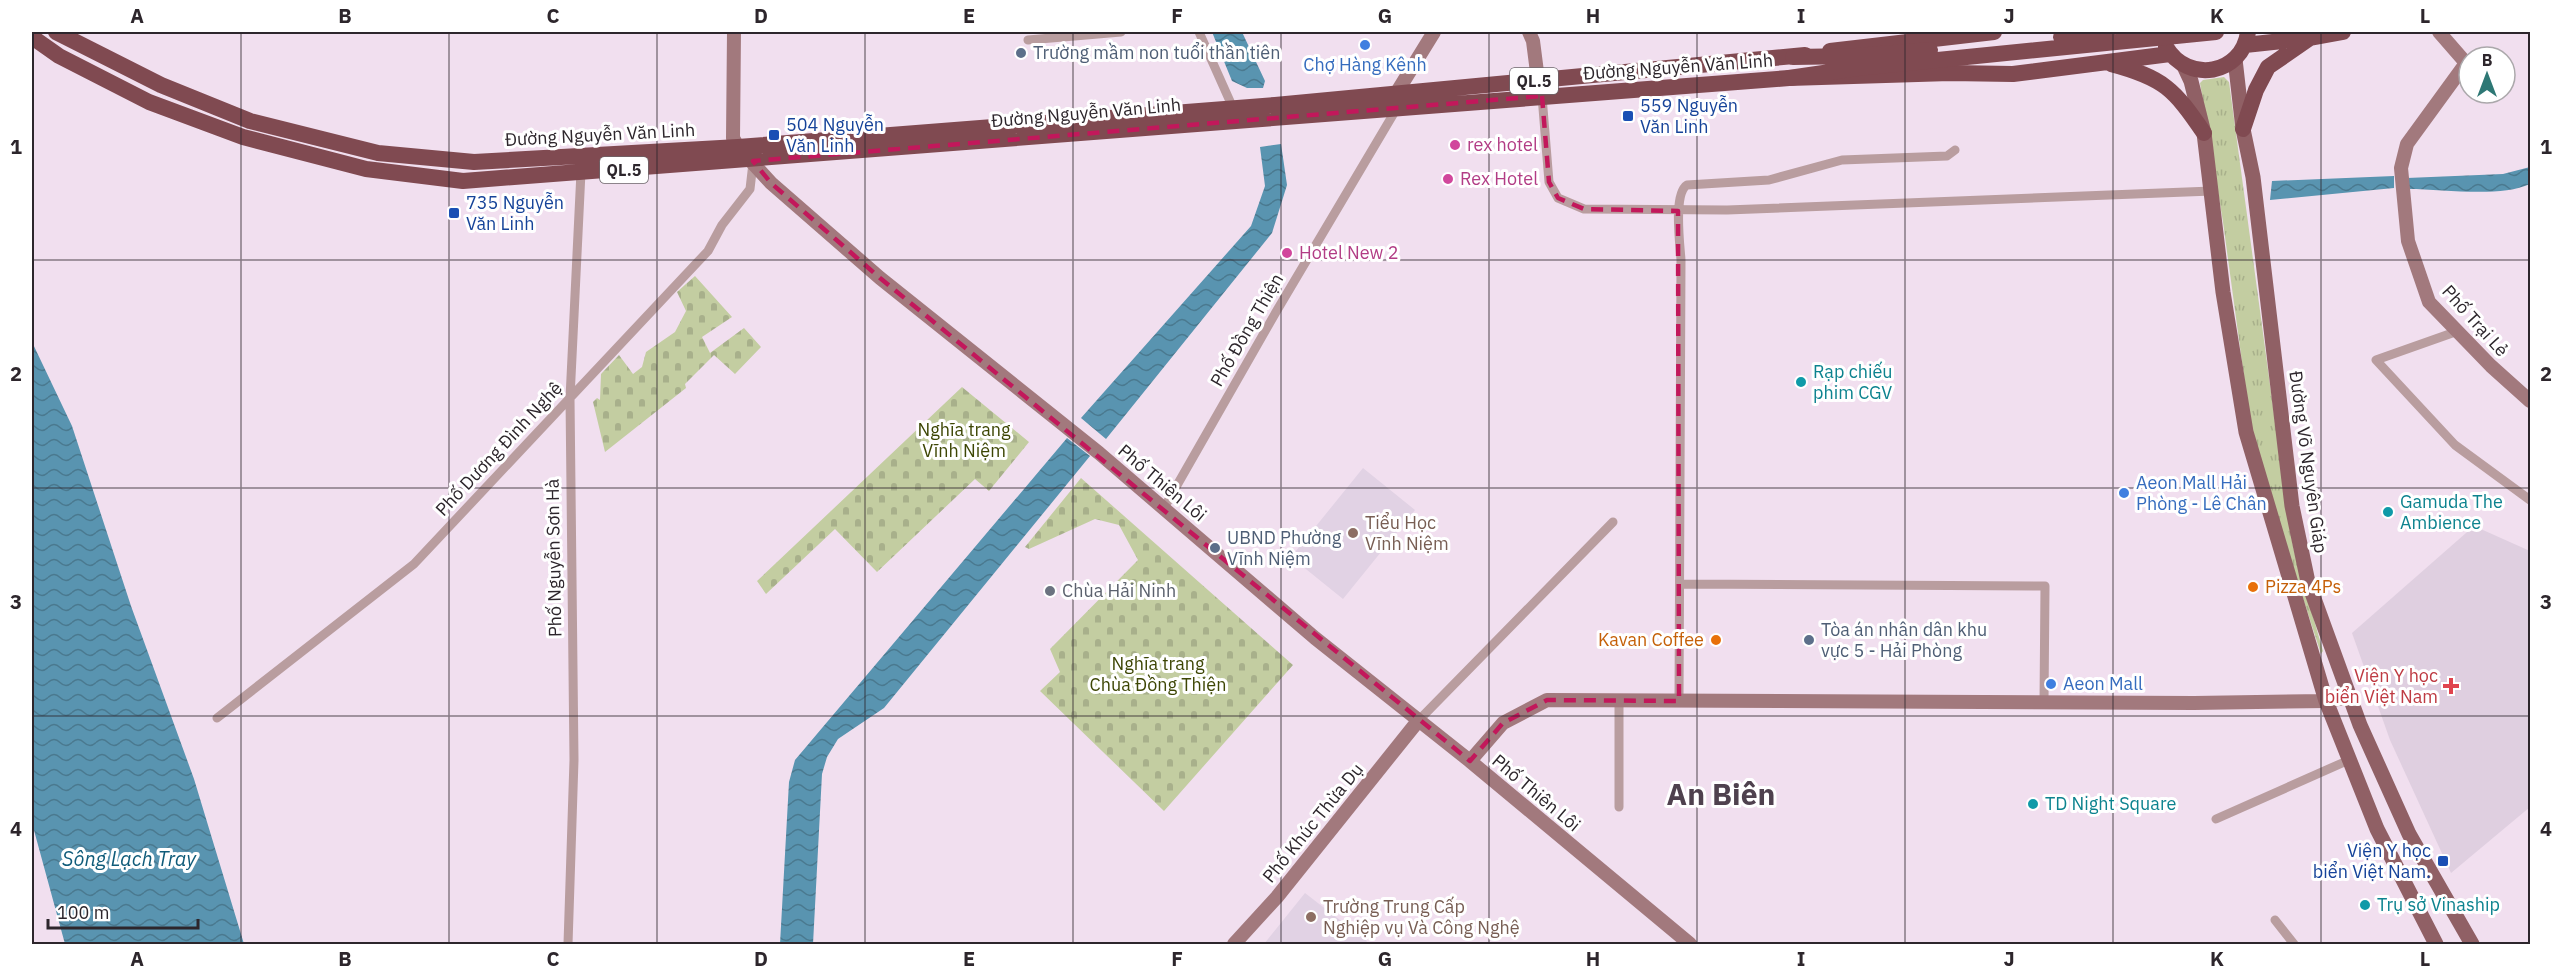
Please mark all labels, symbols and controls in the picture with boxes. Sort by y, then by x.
text: A [130,2,144,29]
text: B [338,2,352,29]
text: C [546,2,560,29]
text: D [754,2,768,29]
text: E [963,2,975,29]
text: F [1171,2,1183,29]
text: G [1378,2,1392,29]
text: H [1586,2,1600,29]
text: I [1797,2,1805,29]
text: J [2003,2,2015,29]
text: K [2210,2,2224,29]
text: L [2420,2,2430,29]
marker: Chợ Hàng Kênh [1358,38,1372,52]
place label: Trường mầm non tuổi thần tiên [1033,41,1280,64]
north arrow [2457,45,2517,105]
marker: Trường mầm non tuổi thần tiên [1014,46,1028,60]
street label: Đường Nguyễn Văn Linh [1582,48,1774,85]
text: B [2482,50,2493,70]
place label: Chợ Hàng Kênh [1303,53,1427,76]
road number: QL.5 [1510,68,1558,94]
street label: Đường Nguyễn Văn Linh [990,93,1182,132]
place label: 559 Nguyễn Văn Linh [1640,94,1738,138]
marker: 559 Nguyễn Văn Linh [1621,109,1635,123]
place label: 504 Nguyễn Văn Linh [786,113,884,157]
street label: Đường Nguyễn Văn Linh [504,118,696,151]
marker: 504 Nguyễn Văn Linh [767,128,781,142]
text: 1 [10,133,22,160]
place label: rex hotel [1467,133,1538,156]
text: 1 [2540,133,2552,160]
marker: rex hotel [1448,138,1462,152]
road number: QL.5 [600,157,648,183]
place label: Rex Hotel [1460,167,1538,190]
marker: Rex Hotel [1441,172,1455,186]
place label: 735 Nguyễn Văn Linh [466,191,564,235]
marker: 735 Nguyễn Văn Linh [447,206,461,220]
place label: Hotel New 2 [1299,241,1398,264]
marker: Hotel New 2 [1280,246,1294,260]
street label: Phố Đồng Thiện [1205,269,1288,390]
street label: Phố Trại Lẻ [2437,280,2514,361]
text: 2 [10,360,22,387]
place label: Rạp chiếu phim CGV [1813,360,1893,404]
text: 2 [2540,360,2552,387]
street label: Đường Võ Nguyên Giáp [2284,369,2333,555]
marker: Rạp chiếu phim CGV [1794,375,1808,389]
street label: Phố Dương Đình Nghệ [430,377,567,521]
park label: Nghĩa trang Vĩnh Niệm [917,418,1011,462]
street label: Phố Thiên Lôi [1113,439,1211,526]
place label: Aeon Mall Hải Phòng - Lê Chân [2136,471,2267,515]
street label: Phố Nguyễn Sơn Hà [541,478,566,637]
marker: Aeon Mall Hải Phòng - Lê Chân [2117,486,2131,500]
place label: Gamuda The Ambience [2400,490,2503,534]
marker: Gamuda The Ambience [2381,505,2395,519]
place label: Tiểu Học Vĩnh Niệm [1365,511,1449,555]
place label: UBND Phường Vĩnh Niệm [1227,526,1342,570]
marker: Tiểu Học Vĩnh Niệm [1346,526,1360,540]
marker: UBND Phường Vĩnh Niệm [1208,541,1222,555]
place label: Pizza 4Ps [2265,575,2341,598]
place label: Chùa Hải Ninh [1062,579,1176,602]
marker: Pizza 4Ps [2246,580,2260,594]
marker: Chùa Hải Ninh [1043,584,1057,598]
text: 3 [10,588,22,615]
text: 3 [2540,588,2552,615]
place label: Tòa án nhân dân khu vực 5 - Hải Phòng [1821,618,1987,662]
place label: Kavan Coffee [1598,628,1704,651]
marker: Kavan Coffee [1709,633,1723,647]
marker: Tòa án nhân dân khu vực 5 - Hải Phòng [1802,633,1816,647]
park label: Nghĩa trang Chùa Đồng Thiện [1090,652,1226,696]
place label: Viện Y học biển Việt Nam [2325,664,2438,708]
place label: Aeon Mall [2063,672,2143,695]
marker: Aeon Mall [2044,677,2058,691]
marker: Viện Y học biển Việt Nam [2442,677,2460,695]
street label: Phố Thiên Lôi [1487,749,1585,836]
street label: Phố Khúc Thừa Dụ [1257,758,1368,887]
district label: An Biên [1667,774,1775,813]
place label: TD Night Square [2045,792,2176,815]
marker: TD Night Square [2026,797,2040,811]
text: 4 [10,815,22,842]
text: 4 [2540,815,2552,842]
place label: Viện Y học biển Việt Nam. [2313,839,2431,883]
water label: Sông Lạch Tray [62,845,197,872]
marker: Viện Y học biển Việt Nam. [2436,854,2450,868]
scale bar [48,892,198,930]
place label: Trụ sở Vinaship [2377,893,2500,916]
place label: Trường Trung Cấp Nghiệp vụ Và Công Nghệ [1323,895,1520,939]
marker: Trụ sở Vinaship [2358,898,2372,912]
text: 100 m [57,901,109,924]
marker: Trường Trung Cấp Nghiệp vụ Và Công Nghệ [1304,910,1318,924]
text: A [130,945,144,972]
text: B [338,945,352,972]
text: C [546,945,560,972]
text: D [754,945,768,972]
text: E [963,945,975,972]
text: F [1171,945,1183,972]
text: G [1378,945,1392,972]
text: H [1586,945,1600,972]
text: I [1797,945,1805,972]
text: J [2003,945,2015,972]
text: K [2210,945,2224,972]
text: L [2420,945,2430,972]

